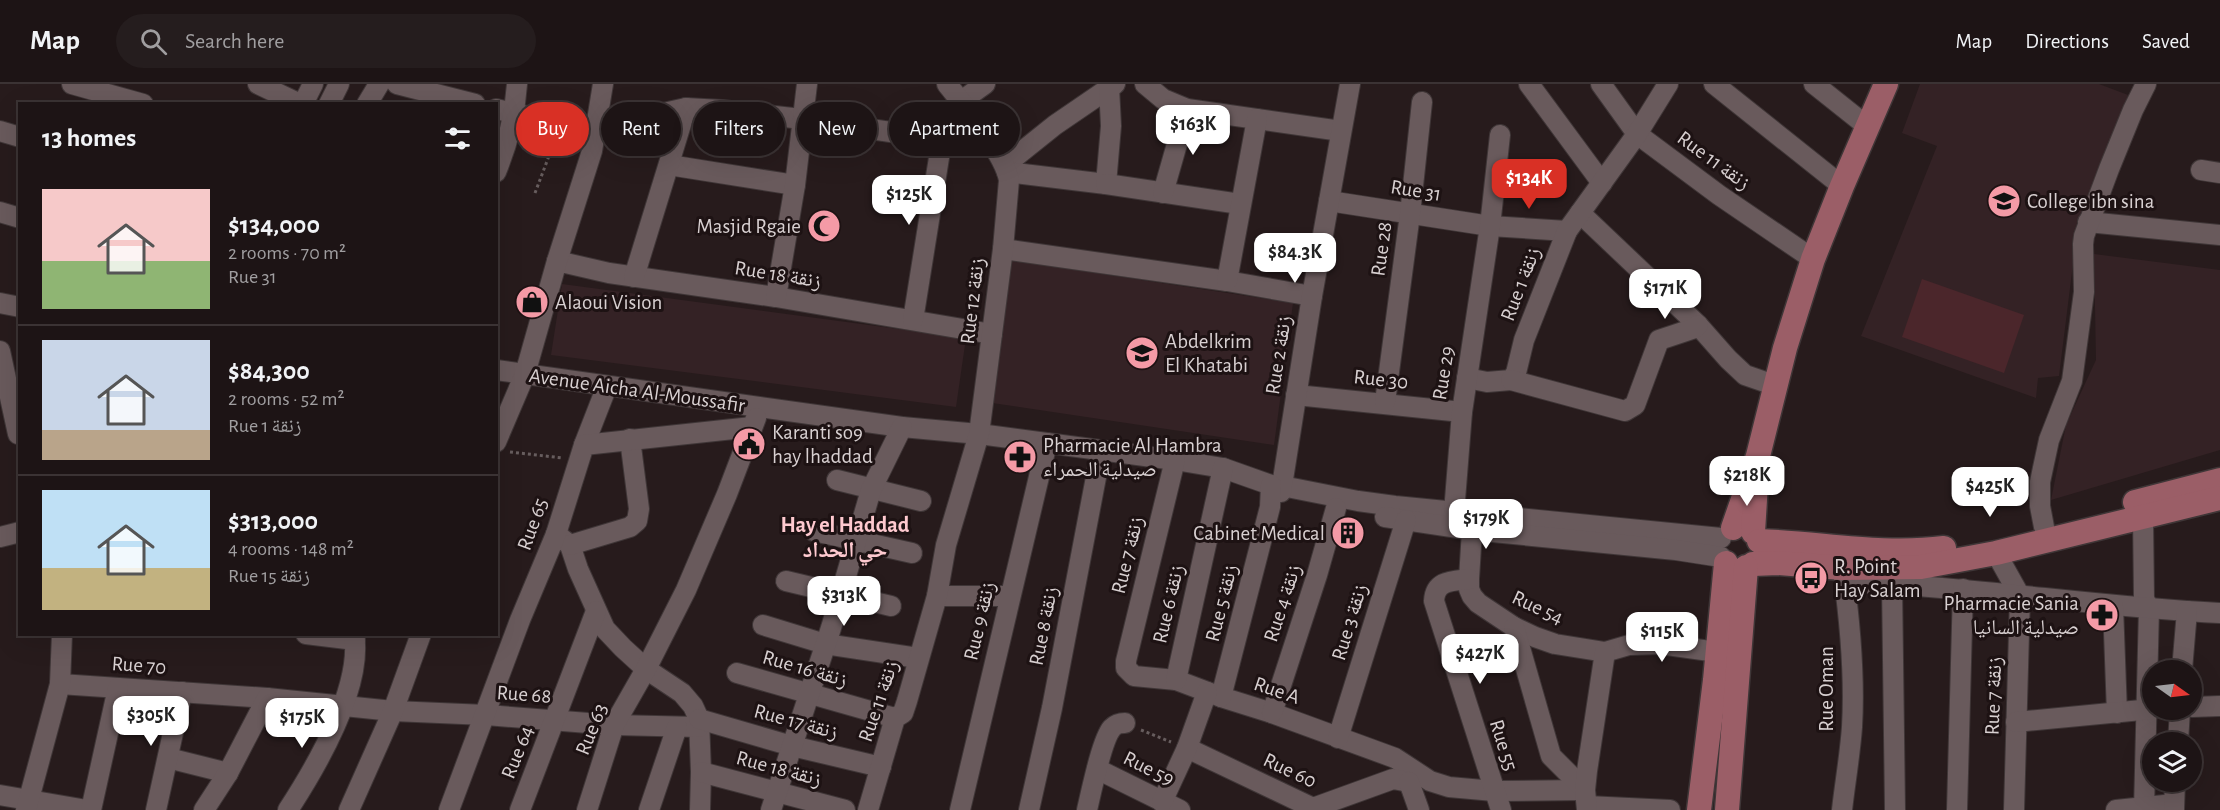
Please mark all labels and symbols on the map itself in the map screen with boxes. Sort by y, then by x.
pin: $163K [1151,105,1235,156]
street label: Rue 11 زنقة [1673,127,1754,194]
pin: $134K [1487,159,1571,210]
pin: $125K [867,175,951,226]
street label: Rue 31 [1389,176,1443,205]
school or university icon: College ibn sina [1986,183,2022,219]
place label: College ibn sina [2027,191,2155,212]
mosque icon: Masjid Rgaie [806,208,842,244]
place label: Masjid Rgaie [696,216,801,237]
street label: Rue 28 [1367,221,1396,278]
pin: $84.3K [1246,233,1344,284]
street label: Rue 1 زنقة [1497,244,1544,324]
street label: Rue 18 زنقة [733,257,823,292]
street label: Rue 12 زنقة [957,257,988,345]
pin: $171K [1623,269,1707,320]
shop icon: Alaoui Vision [514,284,550,320]
place label: Alaoui Vision [555,292,662,313]
street label: Rue 2 زنقة [1262,314,1295,396]
place label: Abdelkrim El Khatabi [1165,331,1252,376]
school or university icon: Abdelkrim El Khatabi [1124,335,1160,371]
street label: Rue 29 [1429,345,1458,402]
street label: Avenue Aicha Al-Moussafir [528,365,746,416]
street label: Rue 30 [1353,366,1409,393]
place label: Karanti so9 hay lhaddad [772,422,873,467]
public building icon: Karanti so9 hay lhaddad [731,426,767,462]
place label: Pharmacie Al Hambra صيدلية الحمراء [1043,435,1222,480]
pharmacy icon: Pharmacie Al Hambra صيدلية الحمراء [1002,439,1038,475]
pin: $218K [1705,456,1789,507]
pin: $425K [1948,467,2032,518]
street label: Rue 65 [513,495,552,553]
pin: $179K [1444,499,1528,550]
district label: Hay el Haddad حي الحداد [781,514,910,566]
street label: Rue 7 زنقة [1108,514,1147,596]
building icon: Cabinet Medical [1330,515,1366,551]
place label: Cabinet Medical [1193,523,1325,544]
place label: R. Point Hay Salam [1834,556,1920,601]
bus stop icon: R. Point Hay Salam [1793,560,1829,596]
street label: Rue 5 زنقة [1202,562,1241,644]
street label: Rue 4 زنقة [1260,562,1305,645]
street label: Rue 6 زنقة [1149,563,1188,645]
pin: $313K [802,576,886,627]
street label: Rue 9 زنقة [960,580,999,662]
street label: Rue 3 زنقة [1328,581,1371,663]
street label: Rue 8 زنقة [1026,585,1061,667]
street label: Rue 54 [1509,587,1567,628]
place label: Pharmacie Sania صيدلية السانيا [1943,593,2079,638]
pharmacy icon: Pharmacie Sania صيدلية السانيا [2084,597,2120,633]
pin: $115K [1620,612,1704,663]
pin: $427K [1438,634,1522,685]
street label: Rue 16 زنقة [760,646,850,691]
street label: Rue Oman [1816,646,1837,732]
street label: Rue 70 [111,653,167,678]
street label: Rue 7 زنقة [1982,656,2005,736]
street label: Rue 11 زنقة [855,658,902,745]
north arrow [2142,660,2202,720]
street label: Rue A [1251,673,1303,708]
street label: Rue 68 [496,682,552,707]
pin: $305K [109,696,193,747]
pin: $175K [260,698,344,749]
street label: Rue 63 [572,700,611,758]
street label: Rue 17 زنقة [752,700,840,743]
street label: Rue 55 [1486,717,1521,773]
street label: Rue 64 [497,723,538,782]
street label: Rue 18 زنقة [734,747,824,790]
street label: Rue 59 [1120,747,1178,790]
street label: Rue 60 [1260,749,1320,792]

